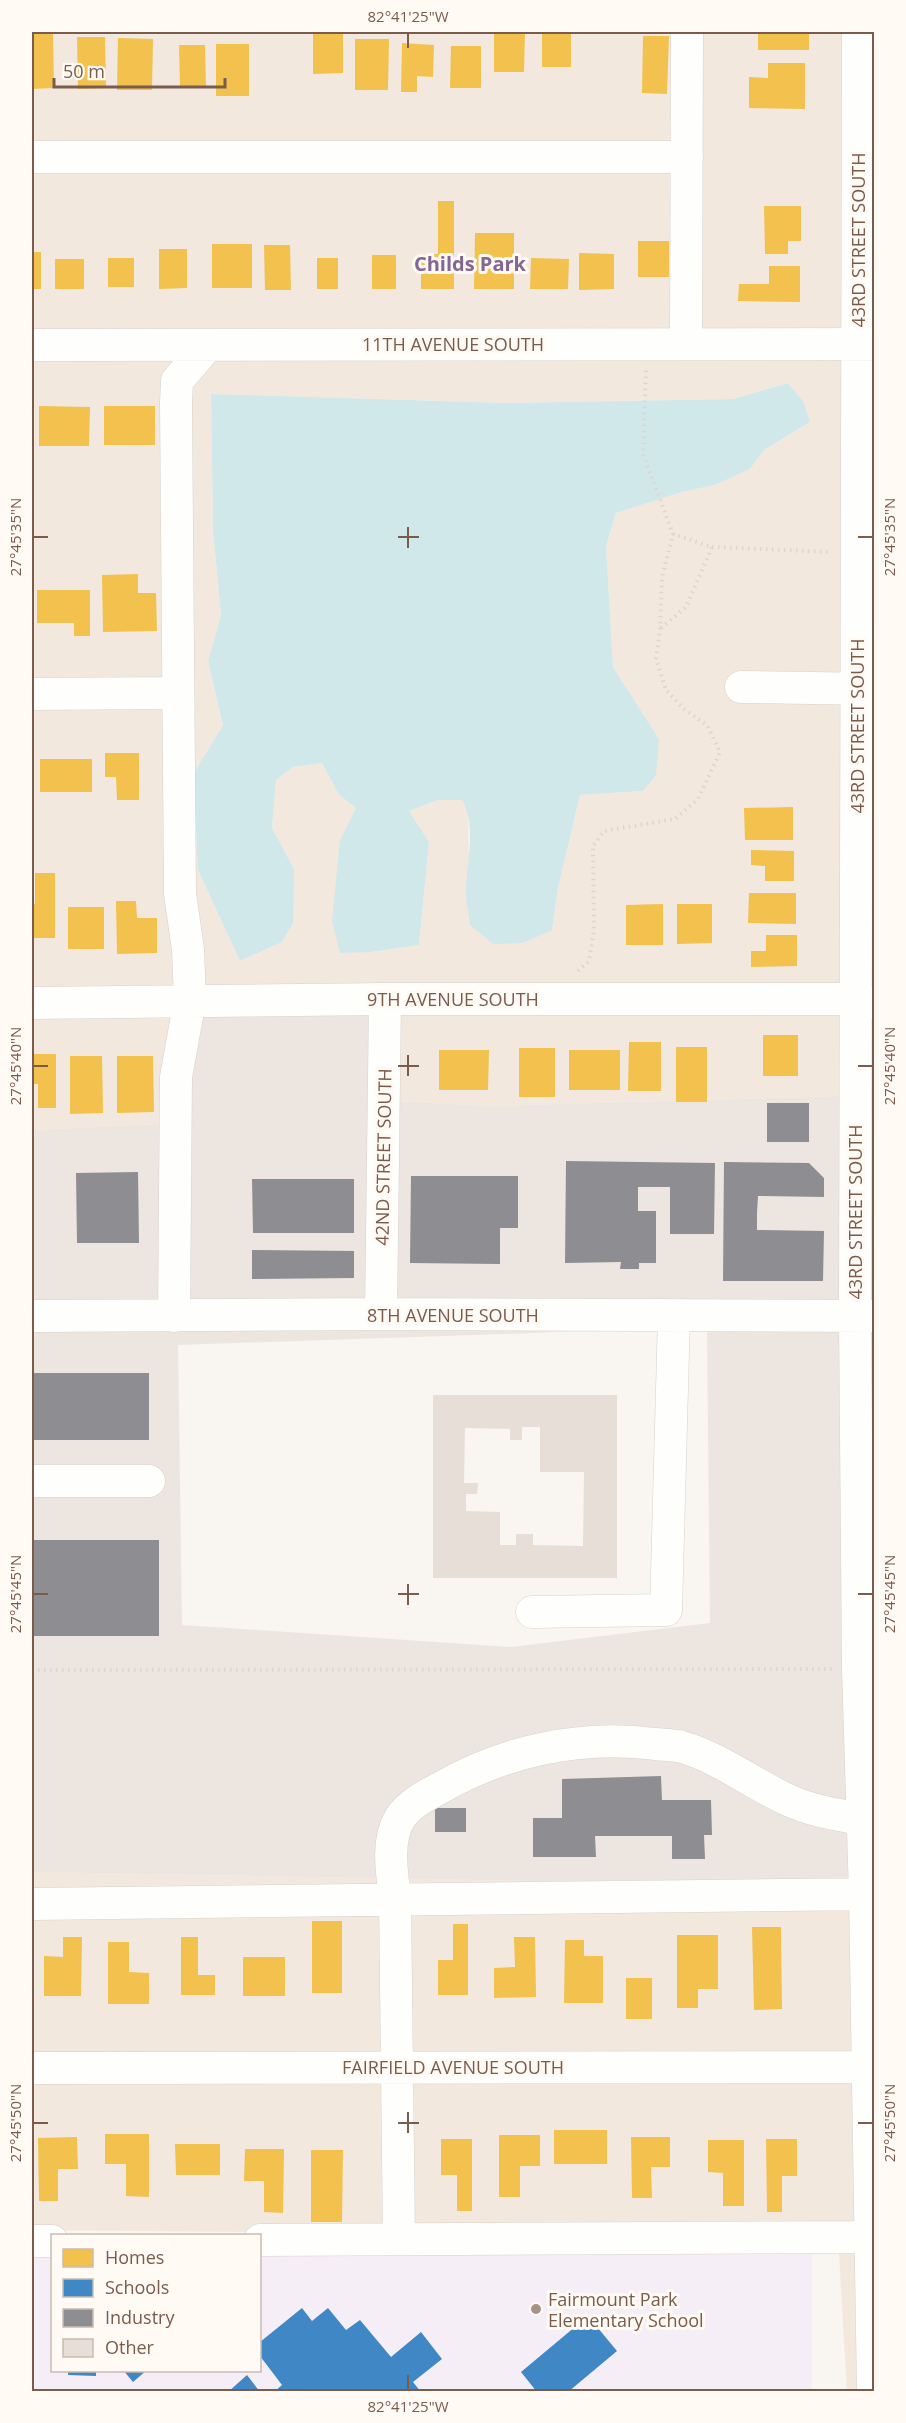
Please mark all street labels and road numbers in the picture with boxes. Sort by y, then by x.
street label: 43RD STREET SOUTH [846,152,870,328]
street label: 11TH AVENUE SOUTH [362,332,544,356]
street label: 43RD STREET SOUTH [845,638,869,814]
street label: 9TH AVENUE SOUTH [367,987,539,1011]
street label: 42ND STREET SOUTH [369,1068,397,1246]
street label: 43RD STREET SOUTH [843,1124,867,1300]
street label: 8TH AVENUE SOUTH [367,1303,539,1327]
street label: FAIRFIELD AVENUE SOUTH [342,2055,564,2079]

